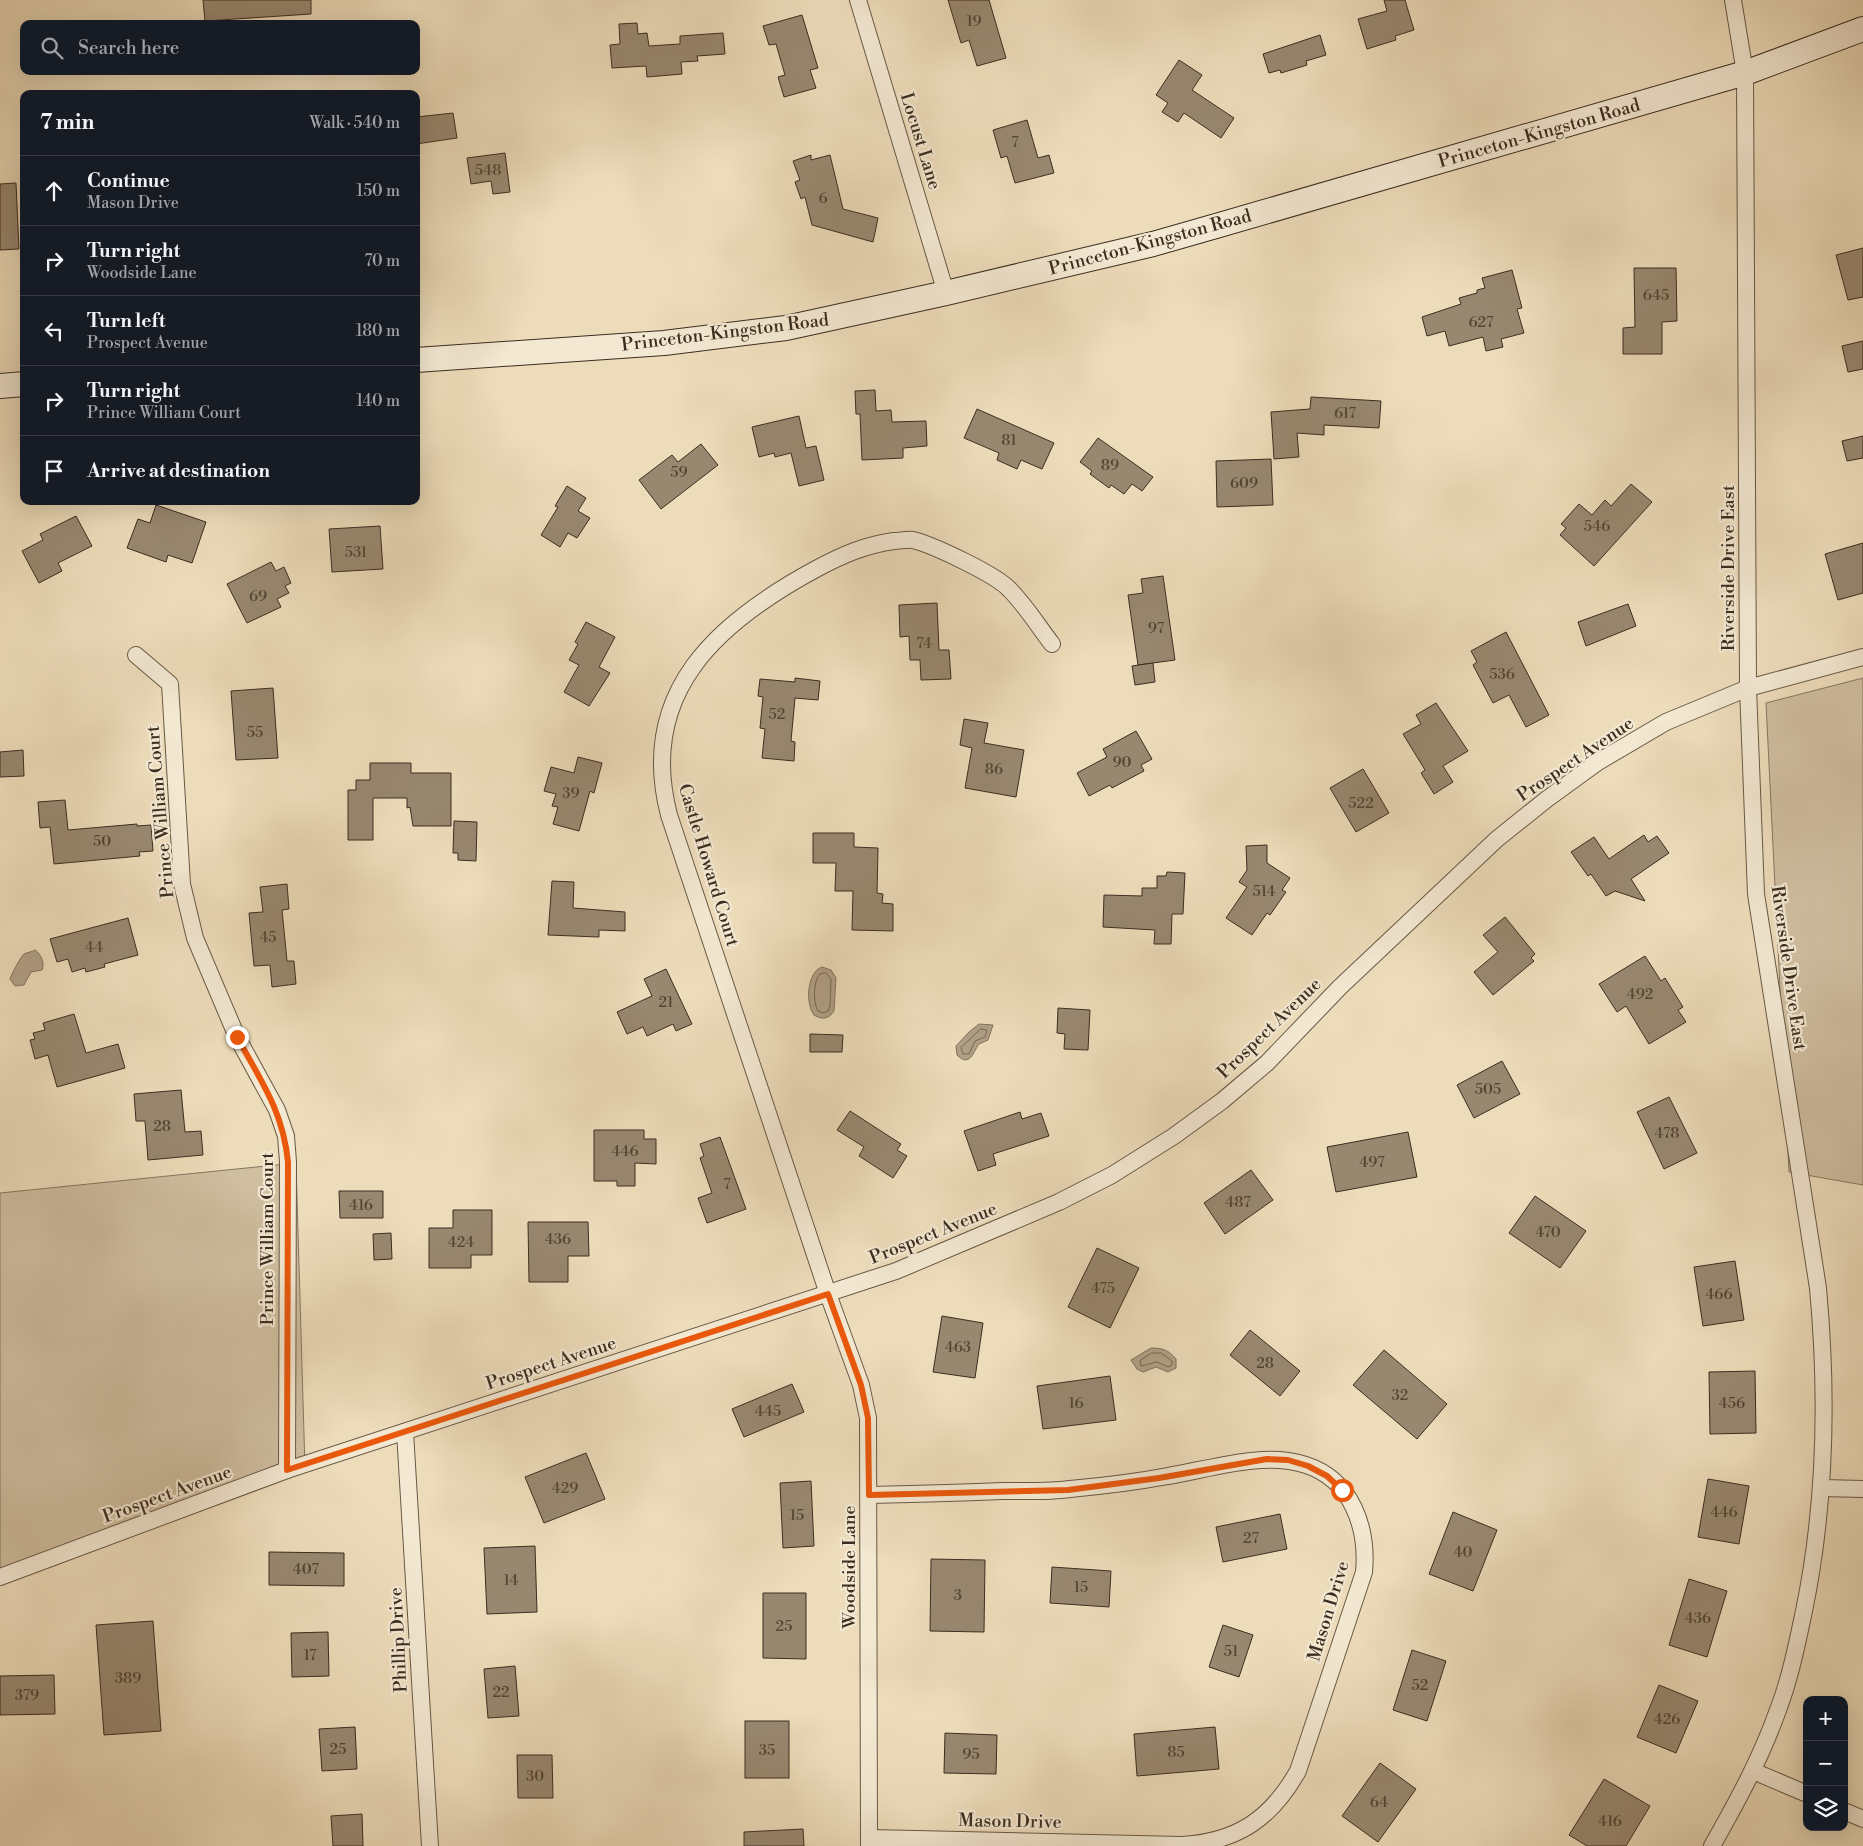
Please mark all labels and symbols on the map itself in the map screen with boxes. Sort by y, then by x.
house number: 19 [966,12,982,31]
street label: Locust Lane [895,90,946,192]
street label: Princeton-Kingston Road [1436,93,1644,173]
house number: 7 [1011,133,1019,152]
house number: 548 [475,161,501,180]
house number: 6 [818,189,828,208]
street label: Princeton-Kingston Road [1046,204,1255,281]
house number: 645 [1643,286,1669,305]
street label: Princeton-Kingston Road [620,308,831,357]
house number: 627 [1468,313,1494,332]
house number: 617 [1334,404,1356,423]
house number: 81 [1001,431,1017,450]
house number: 89 [1101,456,1119,475]
house number: 59 [670,463,688,482]
house number: 609 [1230,474,1258,493]
street label: Riverside Drive East [1717,484,1740,651]
house number: 546 [1584,517,1610,536]
house number: 531 [345,543,368,562]
house number: 69 [249,587,267,606]
house number: 97 [1148,619,1165,638]
house number: 74 [916,634,932,653]
house number: 536 [1489,665,1515,684]
house number: 52 [769,705,785,724]
street label: Prospect Avenue [1513,712,1638,807]
house number: 55 [247,723,263,742]
street label: Prince William Court [141,724,180,899]
house number: 90 [1112,753,1132,772]
house number: 86 [985,760,1003,779]
street label: Castle Howard Court [673,781,744,950]
house number: 39 [562,784,580,803]
house number: 522 [1348,794,1374,813]
house number: 50 [93,832,111,851]
house number: 514 [1252,882,1276,901]
street label: Riverside Drive East [1766,884,1812,1053]
house number: 45 [259,928,277,947]
house number: 44 [85,938,103,957]
street label: Prospect Avenue [1212,973,1326,1084]
house number: 492 [1627,985,1653,1004]
house number: 21 [658,993,674,1012]
route end [226,1026,249,1049]
house number: 505 [1475,1080,1501,1099]
house number: 28 [153,1117,171,1136]
house number: 478 [1655,1124,1679,1143]
house number: 446 [611,1142,639,1161]
street label: Prince William Court [256,1152,279,1326]
house number: 497 [1359,1153,1385,1172]
house number: 7 [723,1175,731,1194]
house number: 487 [1225,1193,1251,1212]
house number: 416 [349,1196,373,1215]
street label: Prospect Avenue [866,1197,1000,1270]
house number: 470 [1535,1223,1561,1242]
house number: 436 [545,1230,571,1249]
house number: 424 [448,1233,474,1252]
house number: 475 [1091,1279,1115,1298]
house number: 466 [1705,1285,1733,1304]
street label: Prospect Avenue [483,1332,619,1395]
house number: 463 [945,1338,971,1357]
house number: 28 [1256,1354,1274,1373]
house number: 32 [1392,1386,1408,1405]
house number: 16 [1068,1394,1084,1413]
house number: 456 [1719,1394,1745,1413]
house number: 445 [755,1402,781,1421]
street label: Prospect Avenue [99,1460,235,1529]
house number: 429 [552,1479,578,1498]
route start [1331,1479,1354,1502]
house number: 446 [1710,1503,1738,1522]
street label: Woodside Lane [838,1505,861,1630]
house number: 15 [790,1506,804,1525]
house number: 27 [1243,1529,1259,1548]
house number: 40 [1454,1543,1472,1562]
street label: Mason Drive [1302,1558,1355,1664]
house number: 407 [293,1560,320,1579]
house number: 14 [504,1571,518,1590]
house number: 15 [1074,1578,1088,1597]
house number: 3 [954,1586,962,1605]
street label: Phillip Drive [384,1587,413,1693]
house number: 436 [1685,1609,1711,1628]
house number: 25 [776,1617,792,1636]
house number: 51 [1224,1642,1239,1661]
house number: 17 [303,1646,317,1665]
house number: 389 [115,1669,141,1688]
house number: 52 [1412,1676,1428,1695]
house number: 22 [492,1683,510,1702]
house number: 379 [15,1686,39,1705]
house number: 426 [1654,1710,1680,1729]
house number: 25 [330,1740,346,1759]
house number: 35 [759,1741,775,1760]
house number: 85 [1167,1743,1185,1762]
house number: 95 [962,1745,980,1764]
house number: 30 [526,1767,544,1786]
house number: 64 [1370,1793,1388,1812]
street label: Mason Drive [958,1809,1062,1834]
house number: 416 [1598,1812,1622,1831]

